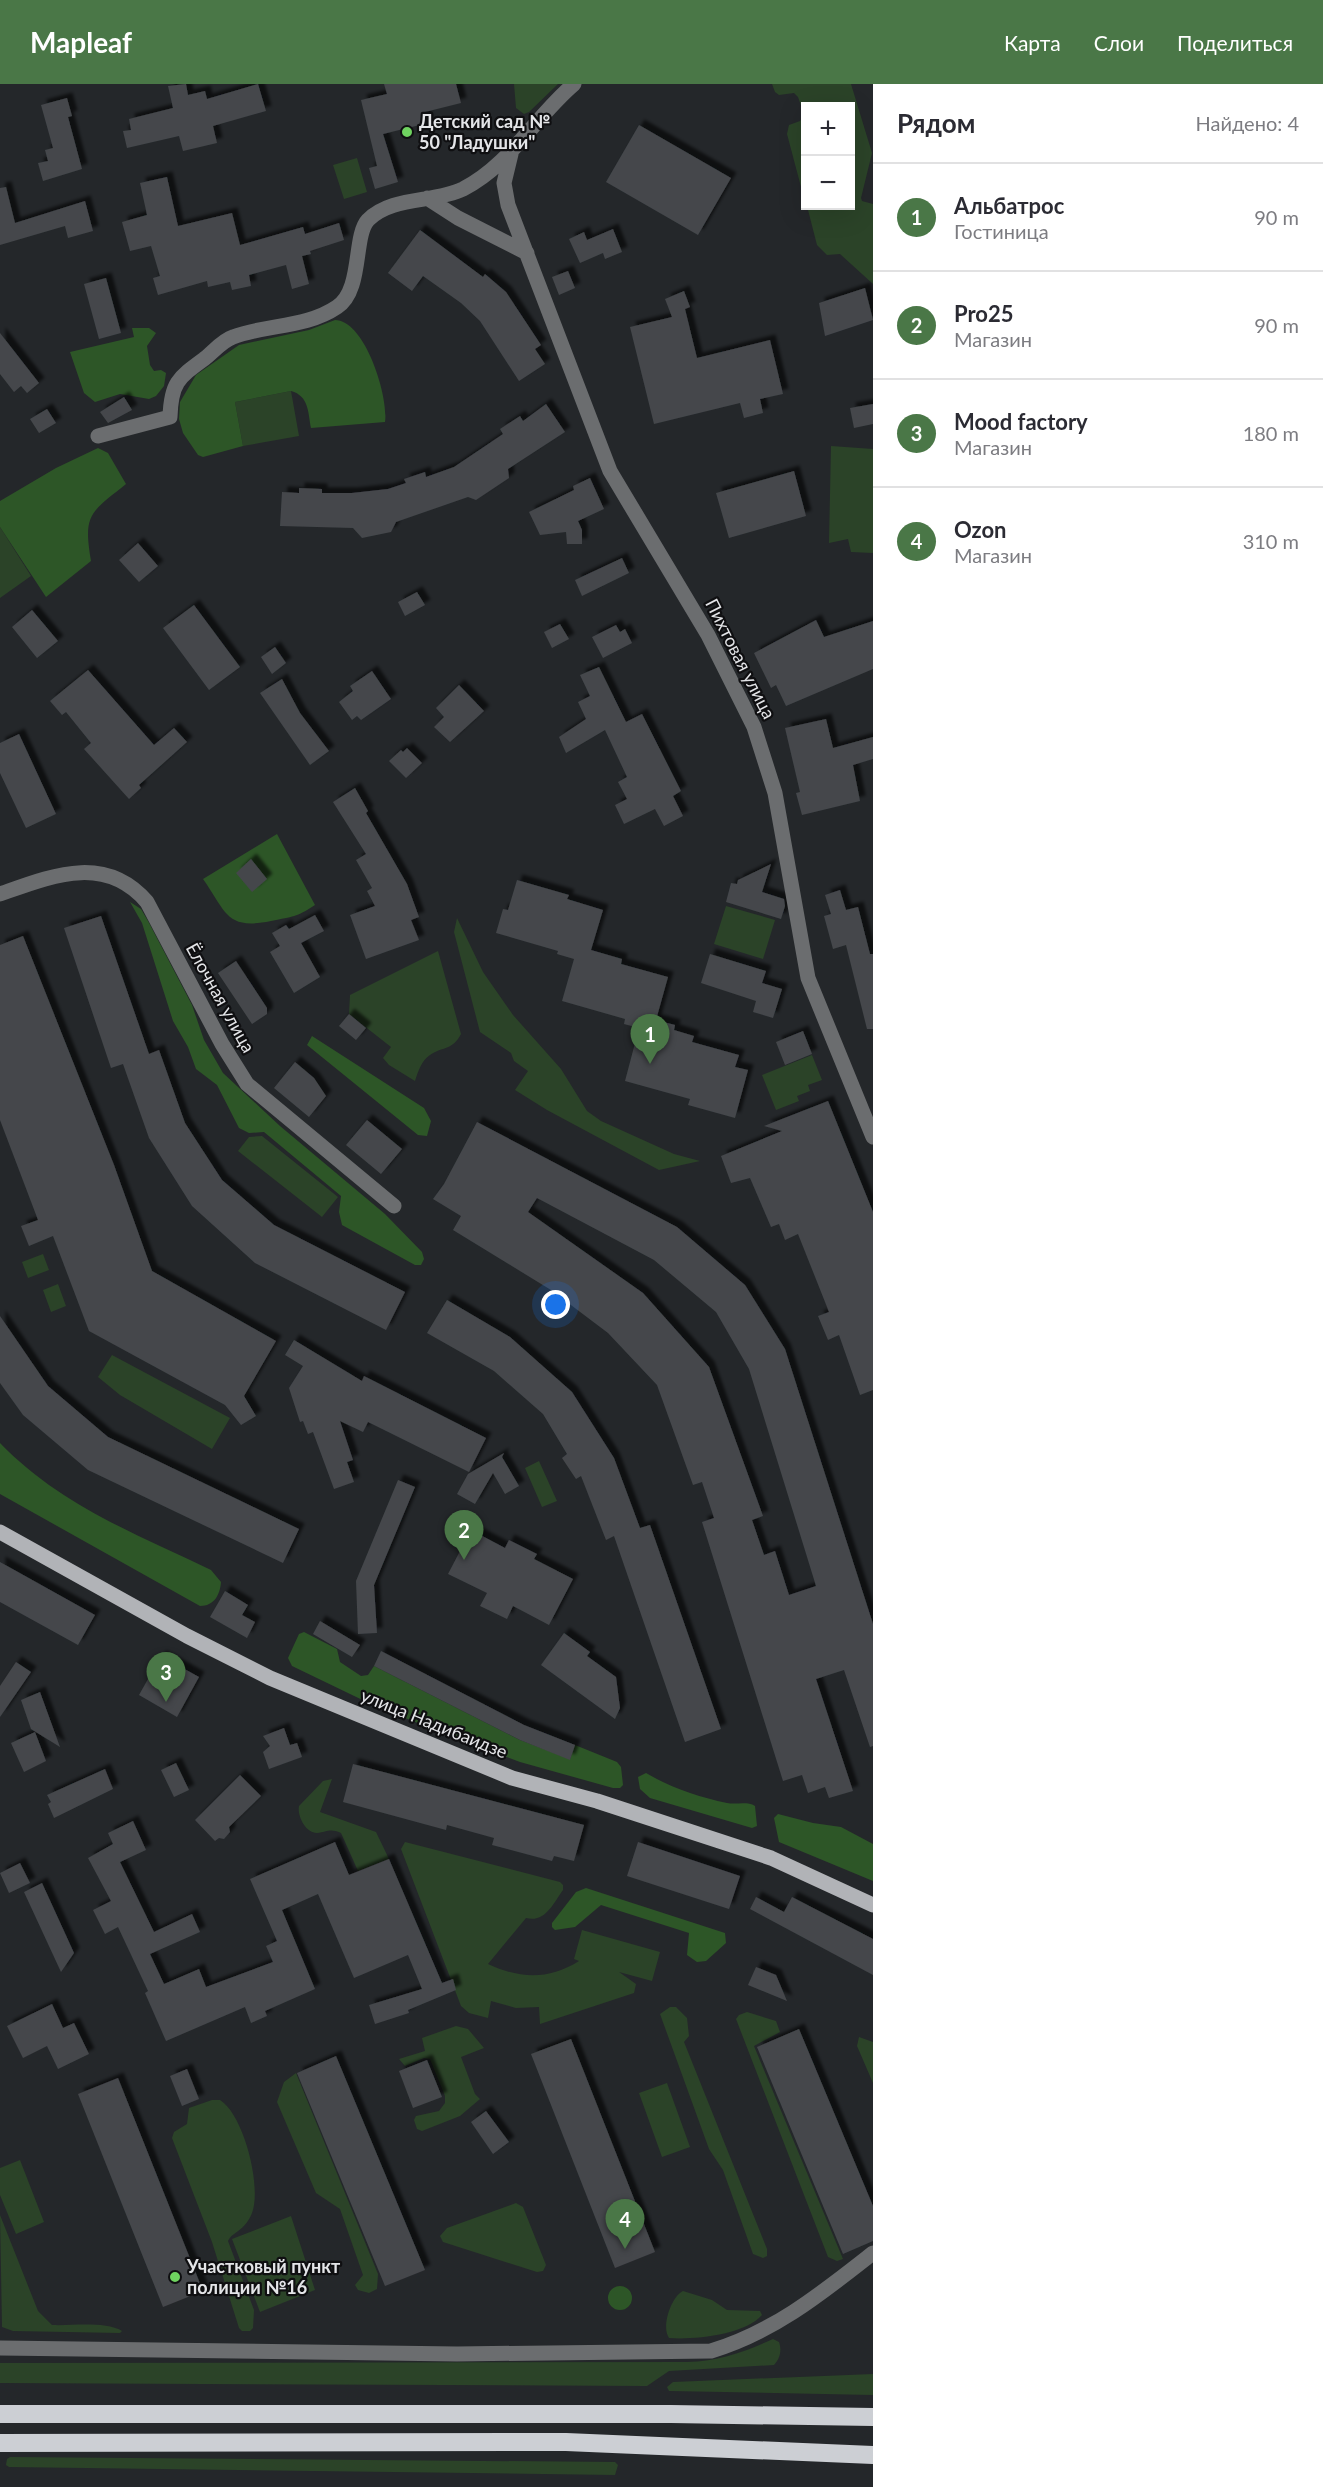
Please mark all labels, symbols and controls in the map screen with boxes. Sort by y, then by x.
text: Mapleaf [30,25,132,59]
text: Карта [1004,30,1061,55]
text: Слои [1094,30,1144,55]
text: Поделиться [1177,30,1293,55]
map controls [801,102,855,210]
button: + [801,102,855,156]
text: Рядом [897,107,975,139]
place label: Детский сад № 50 "Ладушки" [419,110,550,153]
text: Найдено: 4 [1196,111,1299,135]
marker: Детский сад № 50 "Ладушки" [400,125,414,139]
button: − [801,156,855,210]
text: Альбатрос [954,192,1064,219]
text: 1 [911,205,922,229]
text: 90 m [1254,205,1299,229]
text: Гостиница [954,219,1049,243]
text: Pro25 [954,300,1014,327]
text: 2 [911,313,922,337]
text: 90 m [1254,313,1299,337]
text: Магазин [954,327,1032,351]
text: Mood factory [954,408,1088,435]
text: 3 [911,421,922,445]
text: 180 m [1243,421,1299,445]
text: Магазин [954,435,1032,459]
text: Ozon [954,516,1007,543]
text: 4 [911,529,922,553]
text: 310 m [1243,529,1299,553]
text: Магазин [954,543,1032,567]
street label: Пихтовая улица [701,595,781,722]
street label: Ёлочная улица [182,939,260,1056]
pin: 1 [630,1014,670,1064]
your location [541,1290,570,1319]
pin: 2 [444,1510,484,1560]
pin: 3 [146,1652,186,1702]
street label: улица Надибаидзе [358,1684,511,1763]
pin: 4 [606,2200,644,2249]
place label: Участковый пункт полиции №16 [186,2255,341,2298]
marker: Участковый пункт полиции №16 [168,2270,182,2284]

